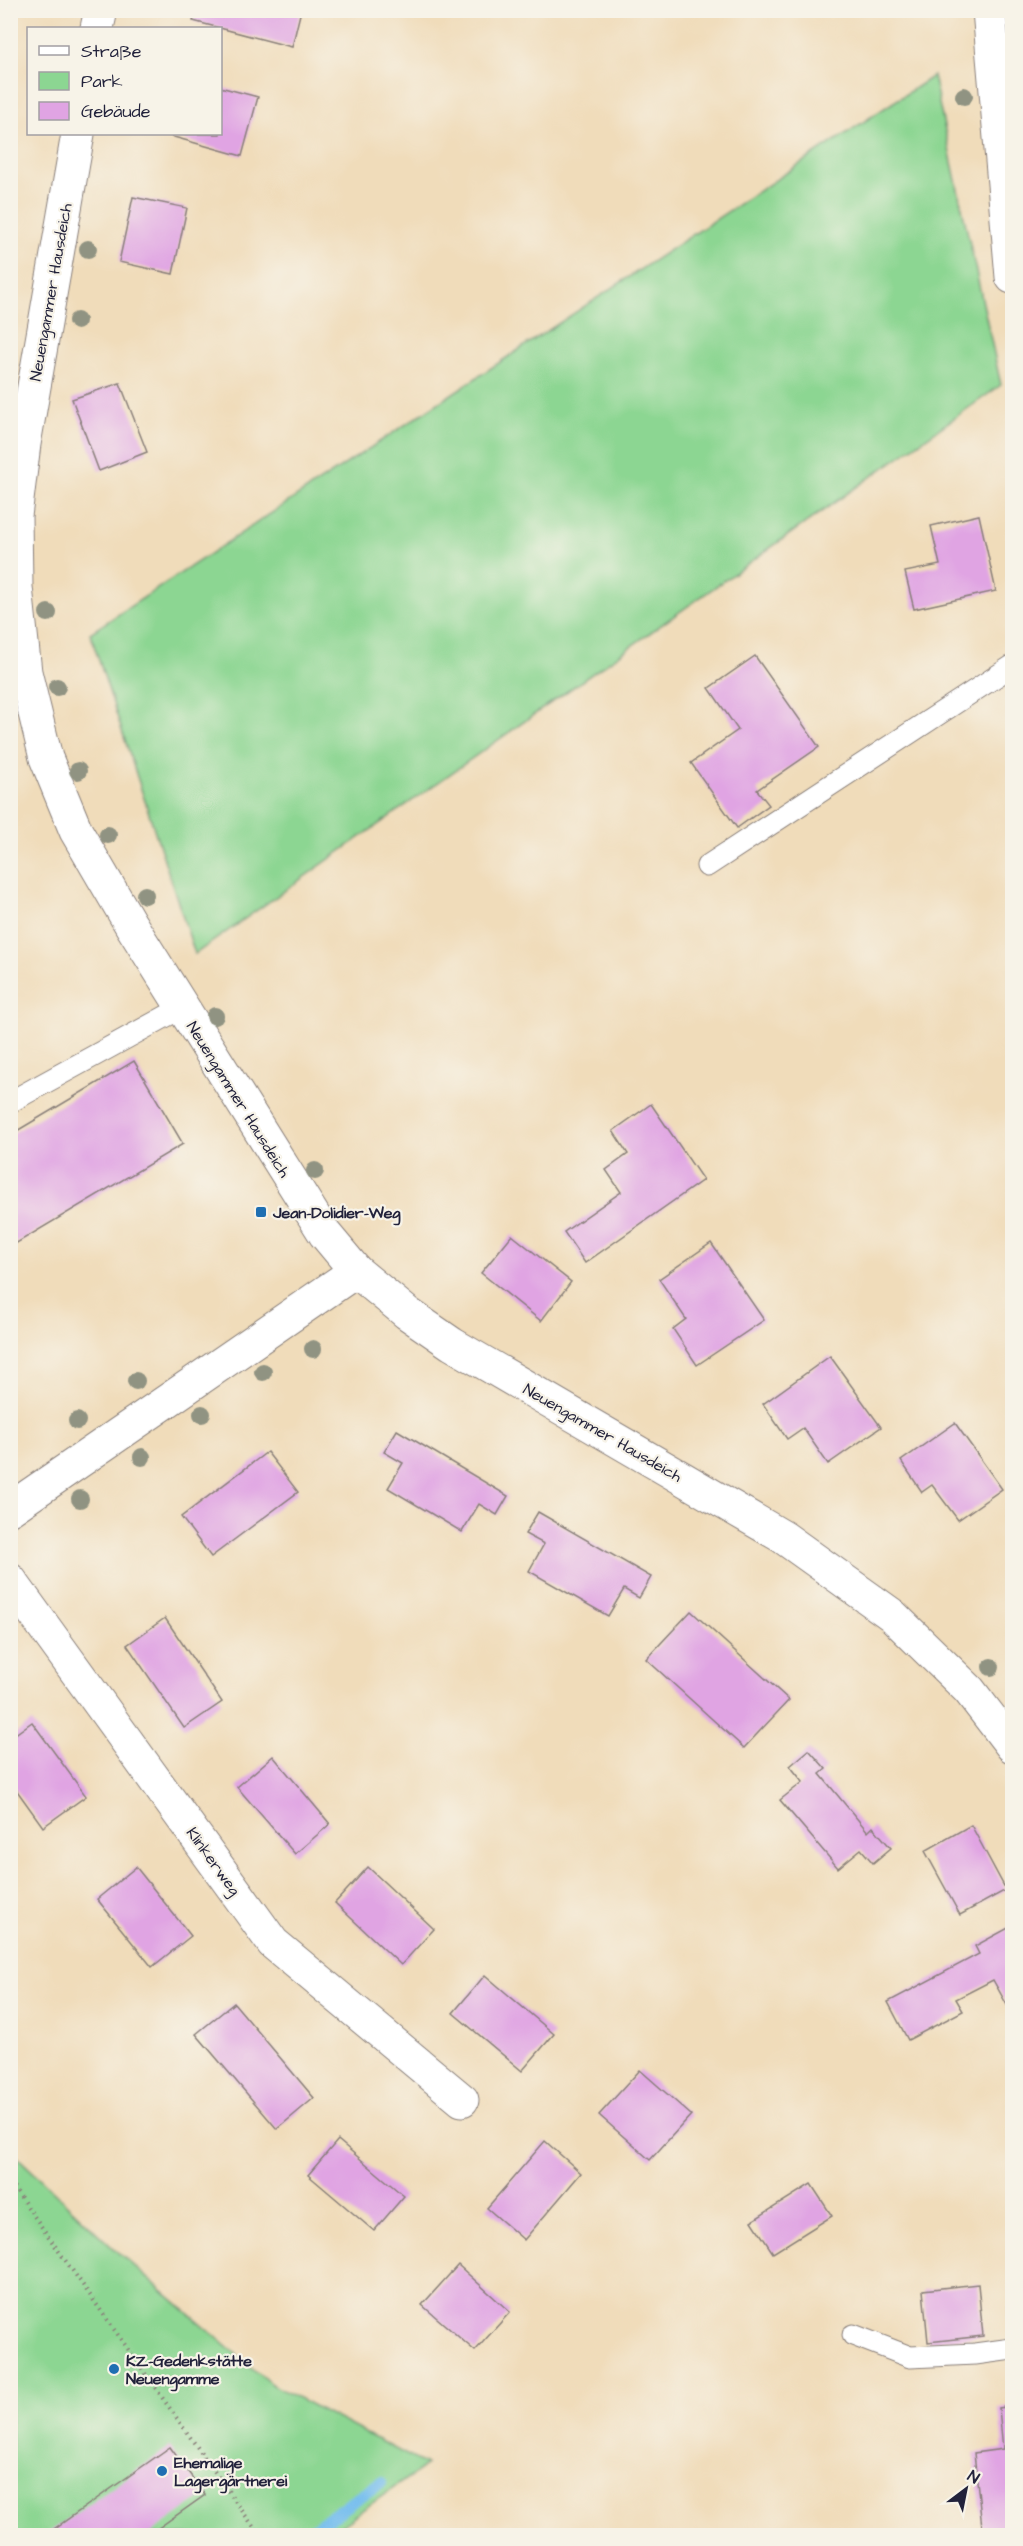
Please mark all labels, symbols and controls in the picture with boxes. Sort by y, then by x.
legend [27,27,222,135]
text: Straße [81,39,142,64]
text: Park [81,69,123,94]
text: Gebäude [81,99,151,124]
street label: Neuengammer Hausdeich [25,202,78,383]
street label: Neuengammer Hausdeich [180,1017,295,1182]
place label: Jean-Dolidier-Weg [272,1202,401,1226]
marker: Jean-Dolidier-Weg [254,1205,268,1219]
street label: Neuengammer Hausdeich [519,1378,686,1488]
street label: Klinkerweg [180,1823,246,1901]
place label: KZ-Gedenkstätte Neuengamme [126,2350,252,2392]
marker: KZ-Gedenkstätte Neuengamme [107,2362,121,2376]
place label: Ehemalige Lagergärtnerei [174,2452,288,2494]
north arrow [936,2459,996,2519]
marker: Ehemalige Lagergärtnerei [155,2464,169,2478]
text: N [963,2465,984,2489]

